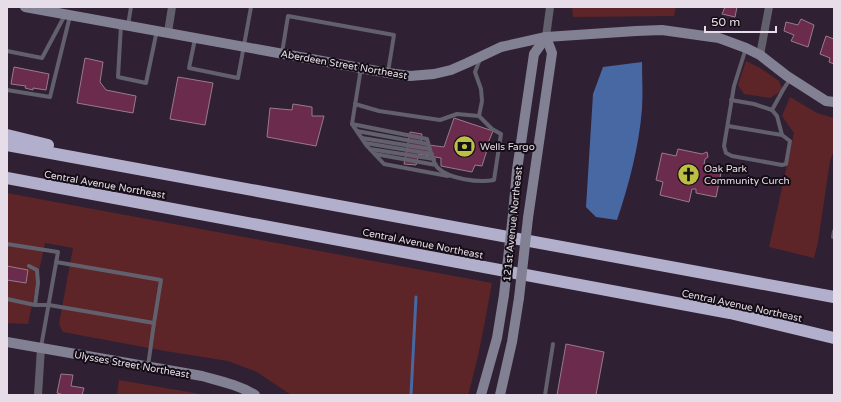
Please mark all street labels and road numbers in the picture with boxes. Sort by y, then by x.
street label: Aberdeen Street Northeast [280,48,408,82]
street label: 121st Avenue Northeast [501,166,525,282]
street label: Central Avenue Northeast [43,168,166,202]
street label: Central Avenue Northeast [361,226,484,262]
street label: Central Avenue Northeast [681,287,803,325]
street label: Ulysses Street Northeast [73,349,191,381]

